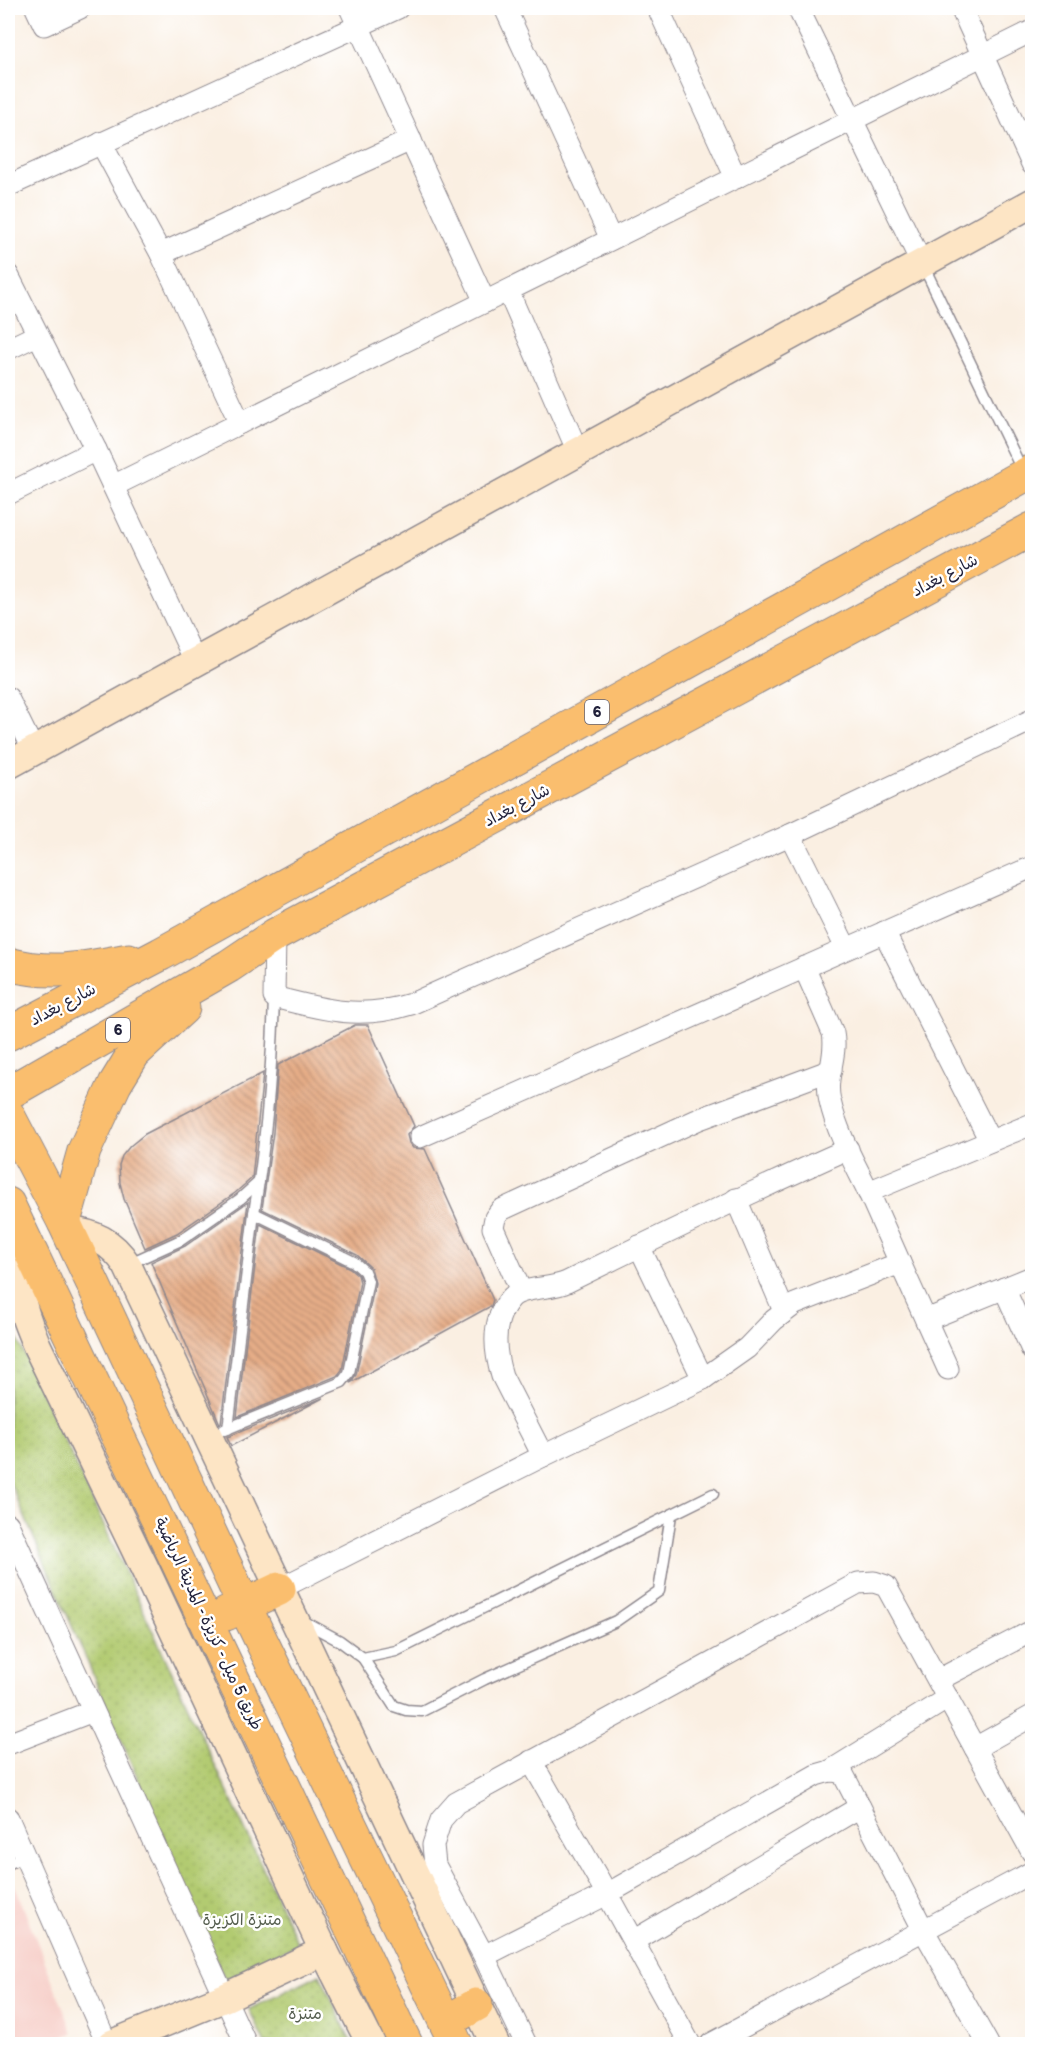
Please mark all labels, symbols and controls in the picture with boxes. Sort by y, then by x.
street label: شارع بغداد [909,551,982,602]
road number: 6 [585,700,609,724]
street label: شارع بغداد [481,781,554,832]
street label: شارع بغداد [27,980,100,1031]
road number: 6 [106,1018,130,1042]
street label: طريق 5 ميل - كزيزة - المدينة الرياضية [150,1515,266,1733]
park label: متنزة الكزيزة [202,1911,282,1930]
park label: متنزة [288,2005,322,2024]

